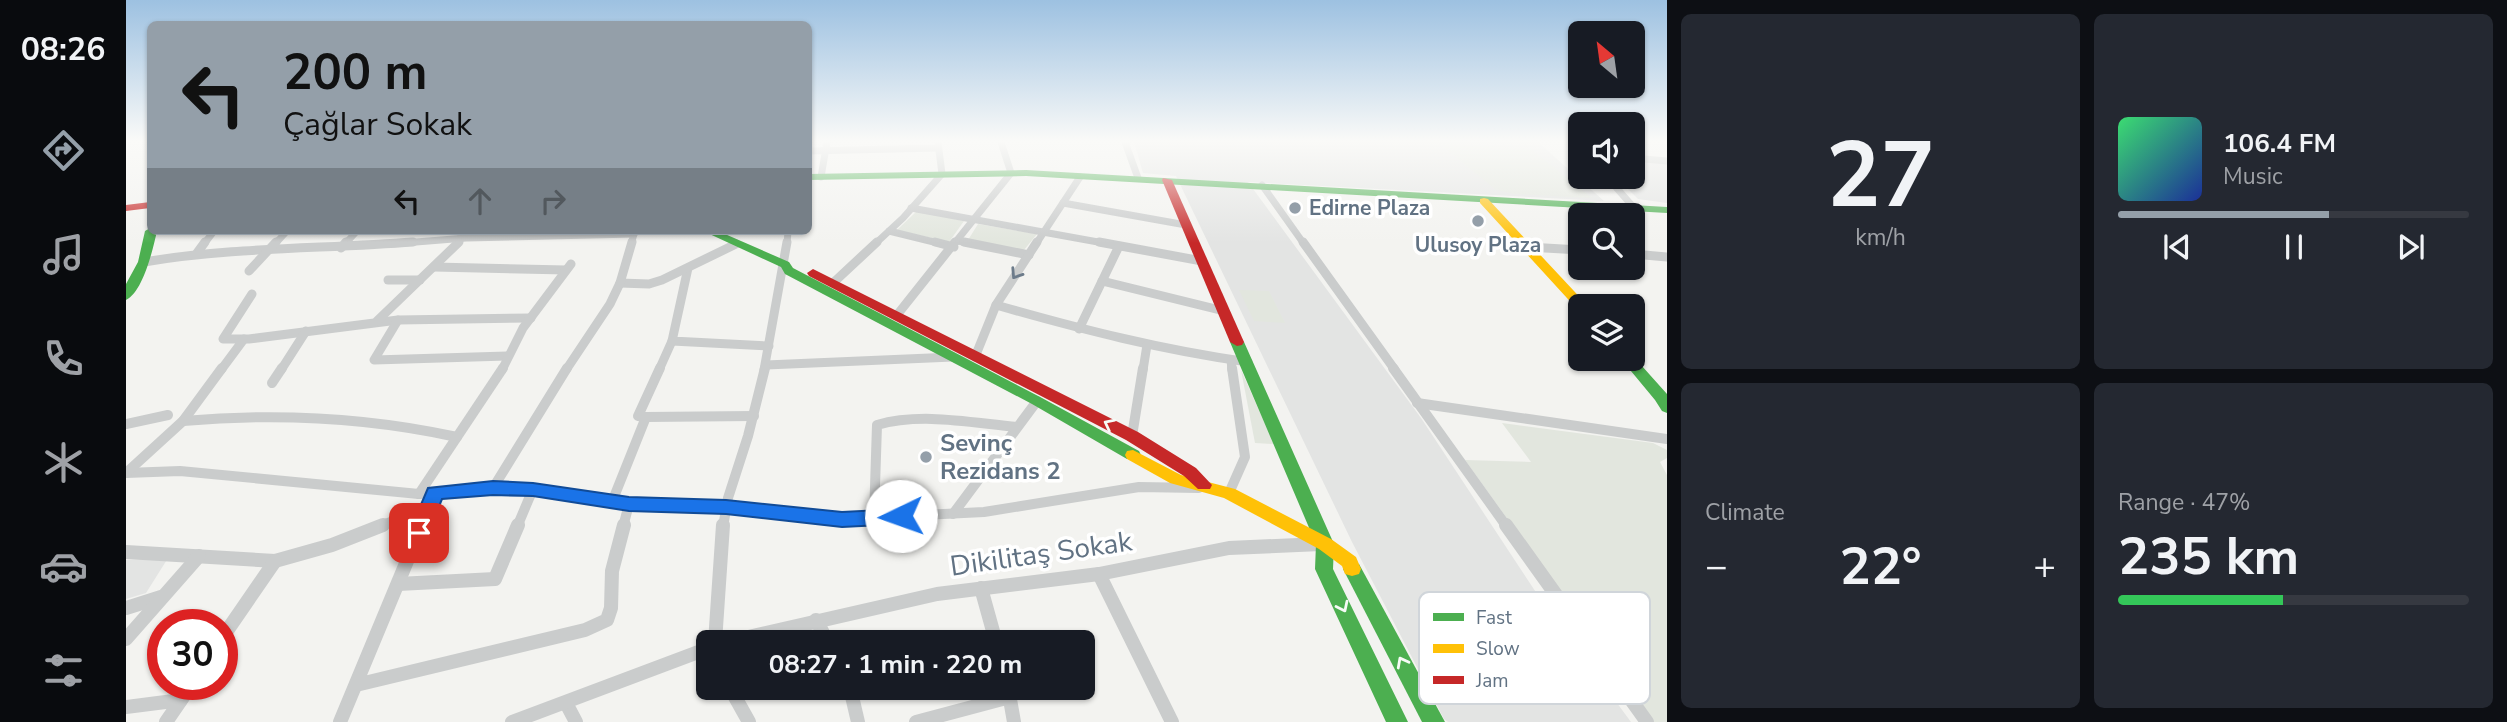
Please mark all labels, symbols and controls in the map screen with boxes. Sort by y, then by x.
north arrow [1568,21,1645,98]
map controls [1568,21,1645,371]
text: 08:26 [21,28,105,71]
text: 200 m [283,39,427,106]
icon: left [168,49,259,140]
text: Çağlar Sokak [283,103,472,146]
button: sound [1568,112,1645,189]
text: 27 [1826,114,1935,238]
icon: directions [39,126,88,175]
text: 106.4 FM [2223,126,2336,161]
text: Music [2223,161,2283,192]
icon: left [388,182,426,220]
icon: ahead [461,182,499,220]
icon: right [534,182,572,220]
place label: Edirne Plaza [1309,194,1430,222]
marker: Edirne Plaza [1287,200,1303,216]
button: search [1568,203,1645,280]
marker: Ulusoy Plaza [1470,213,1486,229]
text: km/h [1855,222,1906,253]
icon: previous [2158,228,2196,266]
icon: pause [2275,228,2313,266]
icon: next [2392,228,2430,266]
icon: music [39,230,88,279]
place label: Ulusoy Plaza [1415,231,1541,259]
one-way arrow [1011,267,1024,280]
button: layers [1568,294,1645,371]
icon: phone [39,334,88,383]
one-way arrow [1104,419,1116,433]
place label: Sevinç Rezidans 2 [940,427,1061,487]
icon: climate [39,438,88,487]
marker: Sevinç Rezidans 2 [918,449,934,465]
position arrow [864,479,938,553]
text: Range · 47% [2118,487,2250,518]
text: Climate [1705,497,1785,528]
pin [389,503,449,563]
icon: arrive [400,514,438,552]
text: 235 km [2118,521,2299,592]
street label: Dikilitaş Sokak [948,522,1136,586]
text: 22° [1839,531,1922,602]
text: − [1705,541,1728,592]
text: + [2033,541,2056,592]
icon: car [39,542,88,591]
legend [1419,592,1650,704]
one-way arrow [1334,600,1348,612]
text: Fast [1476,605,1512,631]
speed limit sign: 30 [147,609,238,700]
text: Slow [1476,636,1520,662]
icon: filters [39,646,88,695]
text: 08:27 · 1 min · 220 m [769,647,1022,682]
one-way arrow [1397,657,1410,669]
text: Jam [1475,668,1509,694]

